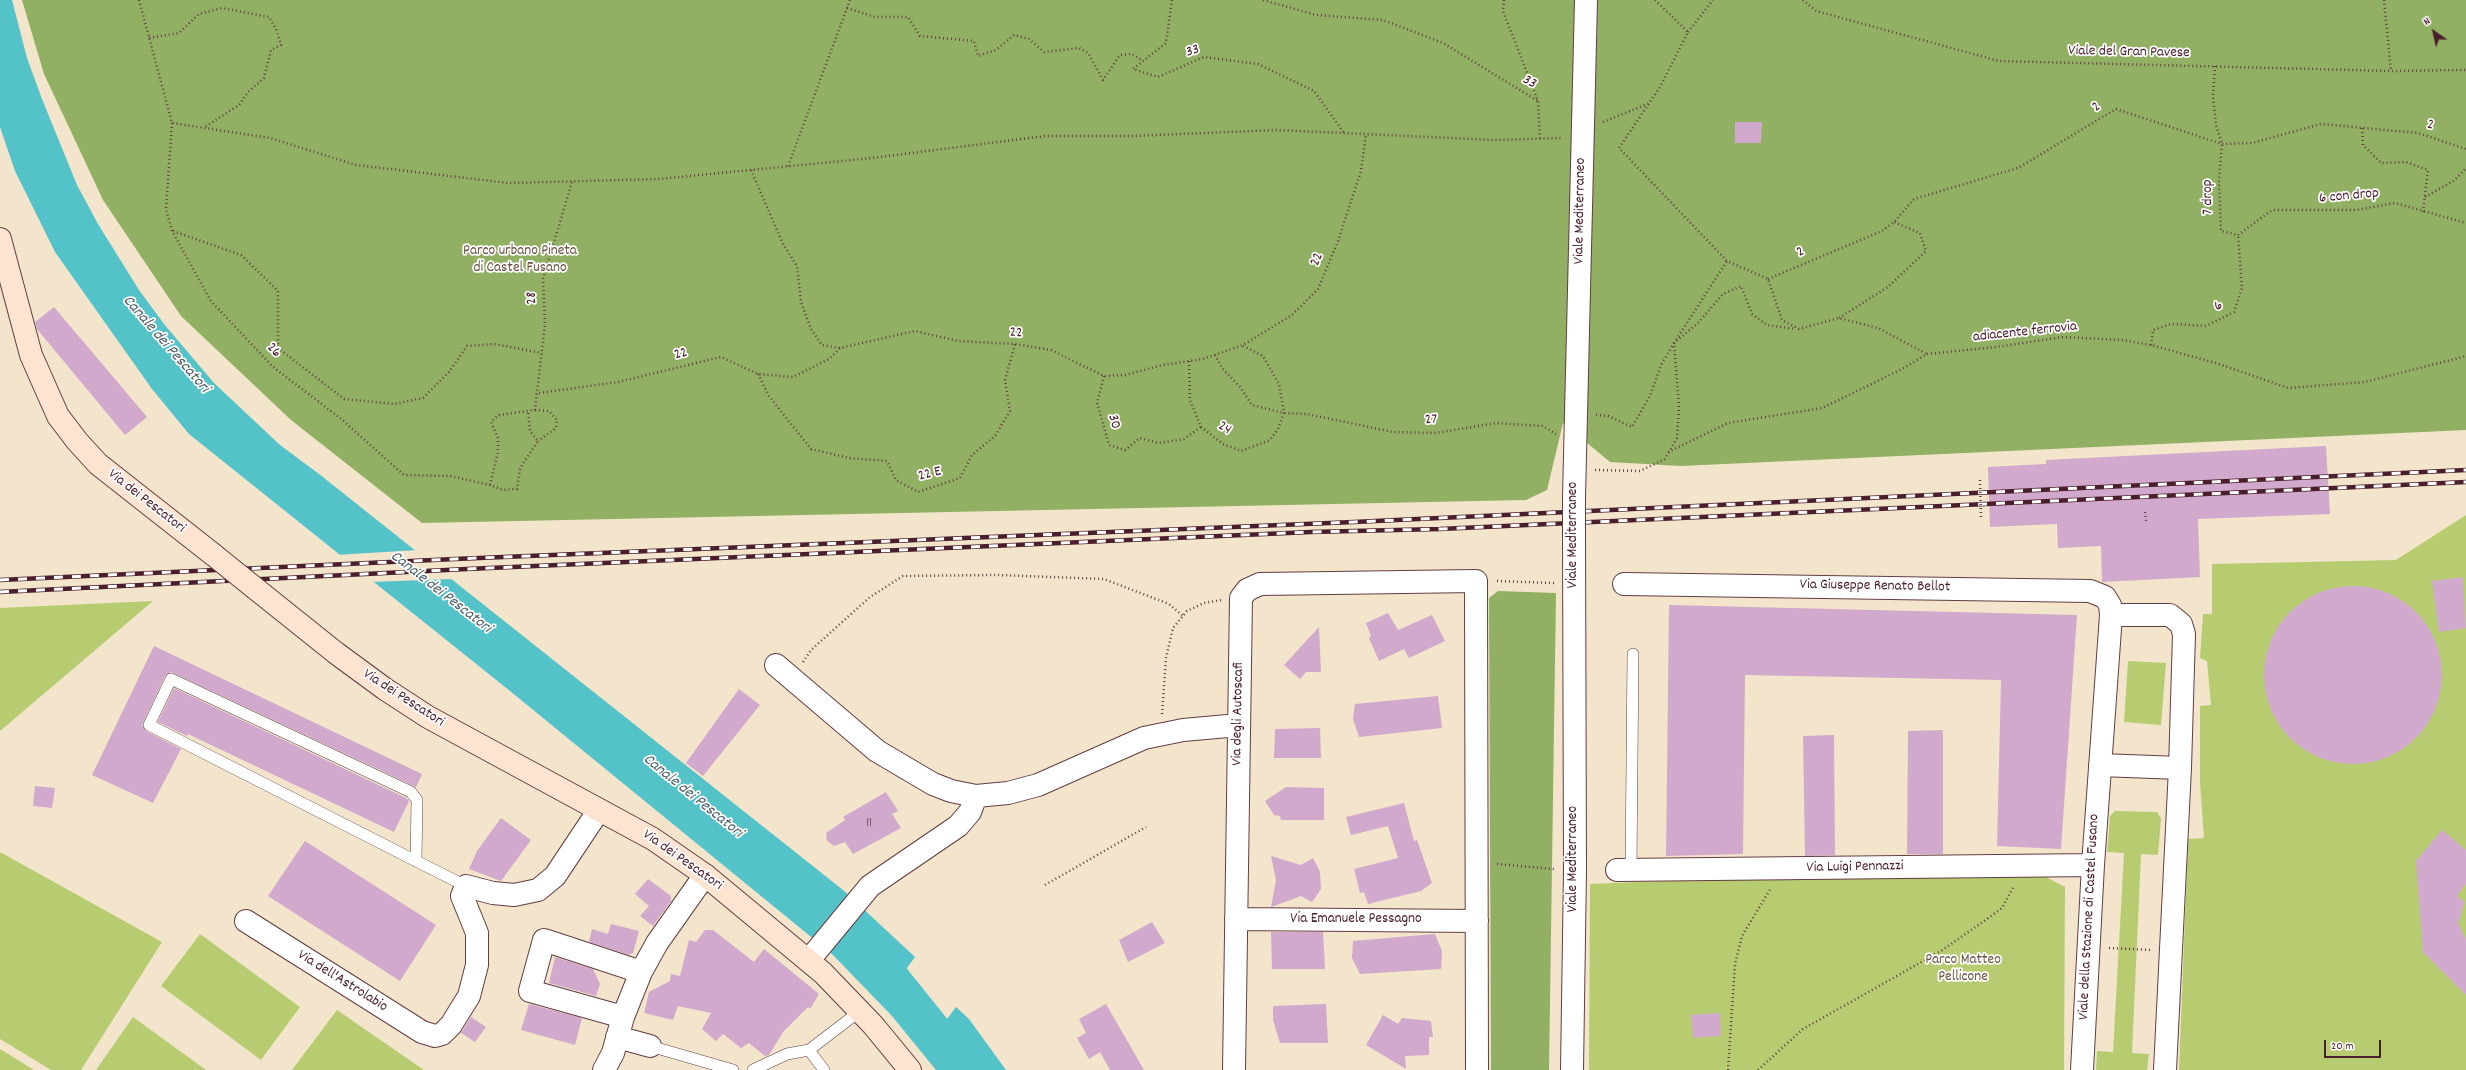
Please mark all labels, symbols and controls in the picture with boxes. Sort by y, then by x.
north arrow [2414,12,2454,52]
text: N [2421,14,2434,30]
street label: 33 [1184,41,1202,63]
street label: Viale del Gran Pavese [2068,43,2190,63]
street label: 33 [1519,72,1539,94]
street label: 2 [2089,99,2105,117]
street label: 2 [2424,116,2436,136]
street label: Viale Mediterraneo [1571,158,1591,264]
street label: 7 drop [2200,179,2218,215]
street label: 6 con drop [2318,185,2380,209]
park label: Parco urbano Pineta di Castel Fusano [463,243,577,278]
street label: 2 [1794,243,1808,263]
street label: 22 [1307,250,1329,270]
street label: 28 [524,291,542,305]
water label: Canale dei Pescatori [117,292,213,398]
street label: 6 [2212,297,2226,317]
street label: adiacente ferrovia [1972,319,2078,347]
street label: 22 [1009,324,1023,344]
street label: 26 [262,340,284,362]
street label: 22 [672,345,690,365]
street label: 30 [1102,412,1124,432]
street label: 27 [1425,412,1437,430]
street label: 24 [1214,418,1234,440]
street label: 22 E [916,463,944,487]
street label: Via dei Pescatori [104,466,188,538]
street label: Viale Mediterraneo [1565,482,1583,588]
water label: Canale dei Pescatori [386,548,494,638]
street label: Via Giuseppe Renato Bellot [1800,577,1950,597]
street label: Via degli Autoscafi [1229,662,1249,766]
street label: Via dei Pescatori [359,666,447,732]
water label: Canale dei Pescatori [638,751,746,843]
street label: Viale Mediterraneo [1565,806,1583,912]
street label: Viale della Stazione di Castel Fusano [2076,814,2104,1020]
house number: 11 [866,816,872,832]
street label: Via dei Pescatori [639,827,725,895]
street label: Via Luigi Pennazzi [1806,858,1904,878]
street label: Via Emanuele Pessagno [1290,911,1422,929]
street label: Via dell'Astrolabio [294,947,390,1017]
park label: Parco Matteo Pellicone [1925,952,2001,987]
scale bar [2326,1032,2383,1058]
text: 20 m [2331,1038,2354,1055]

